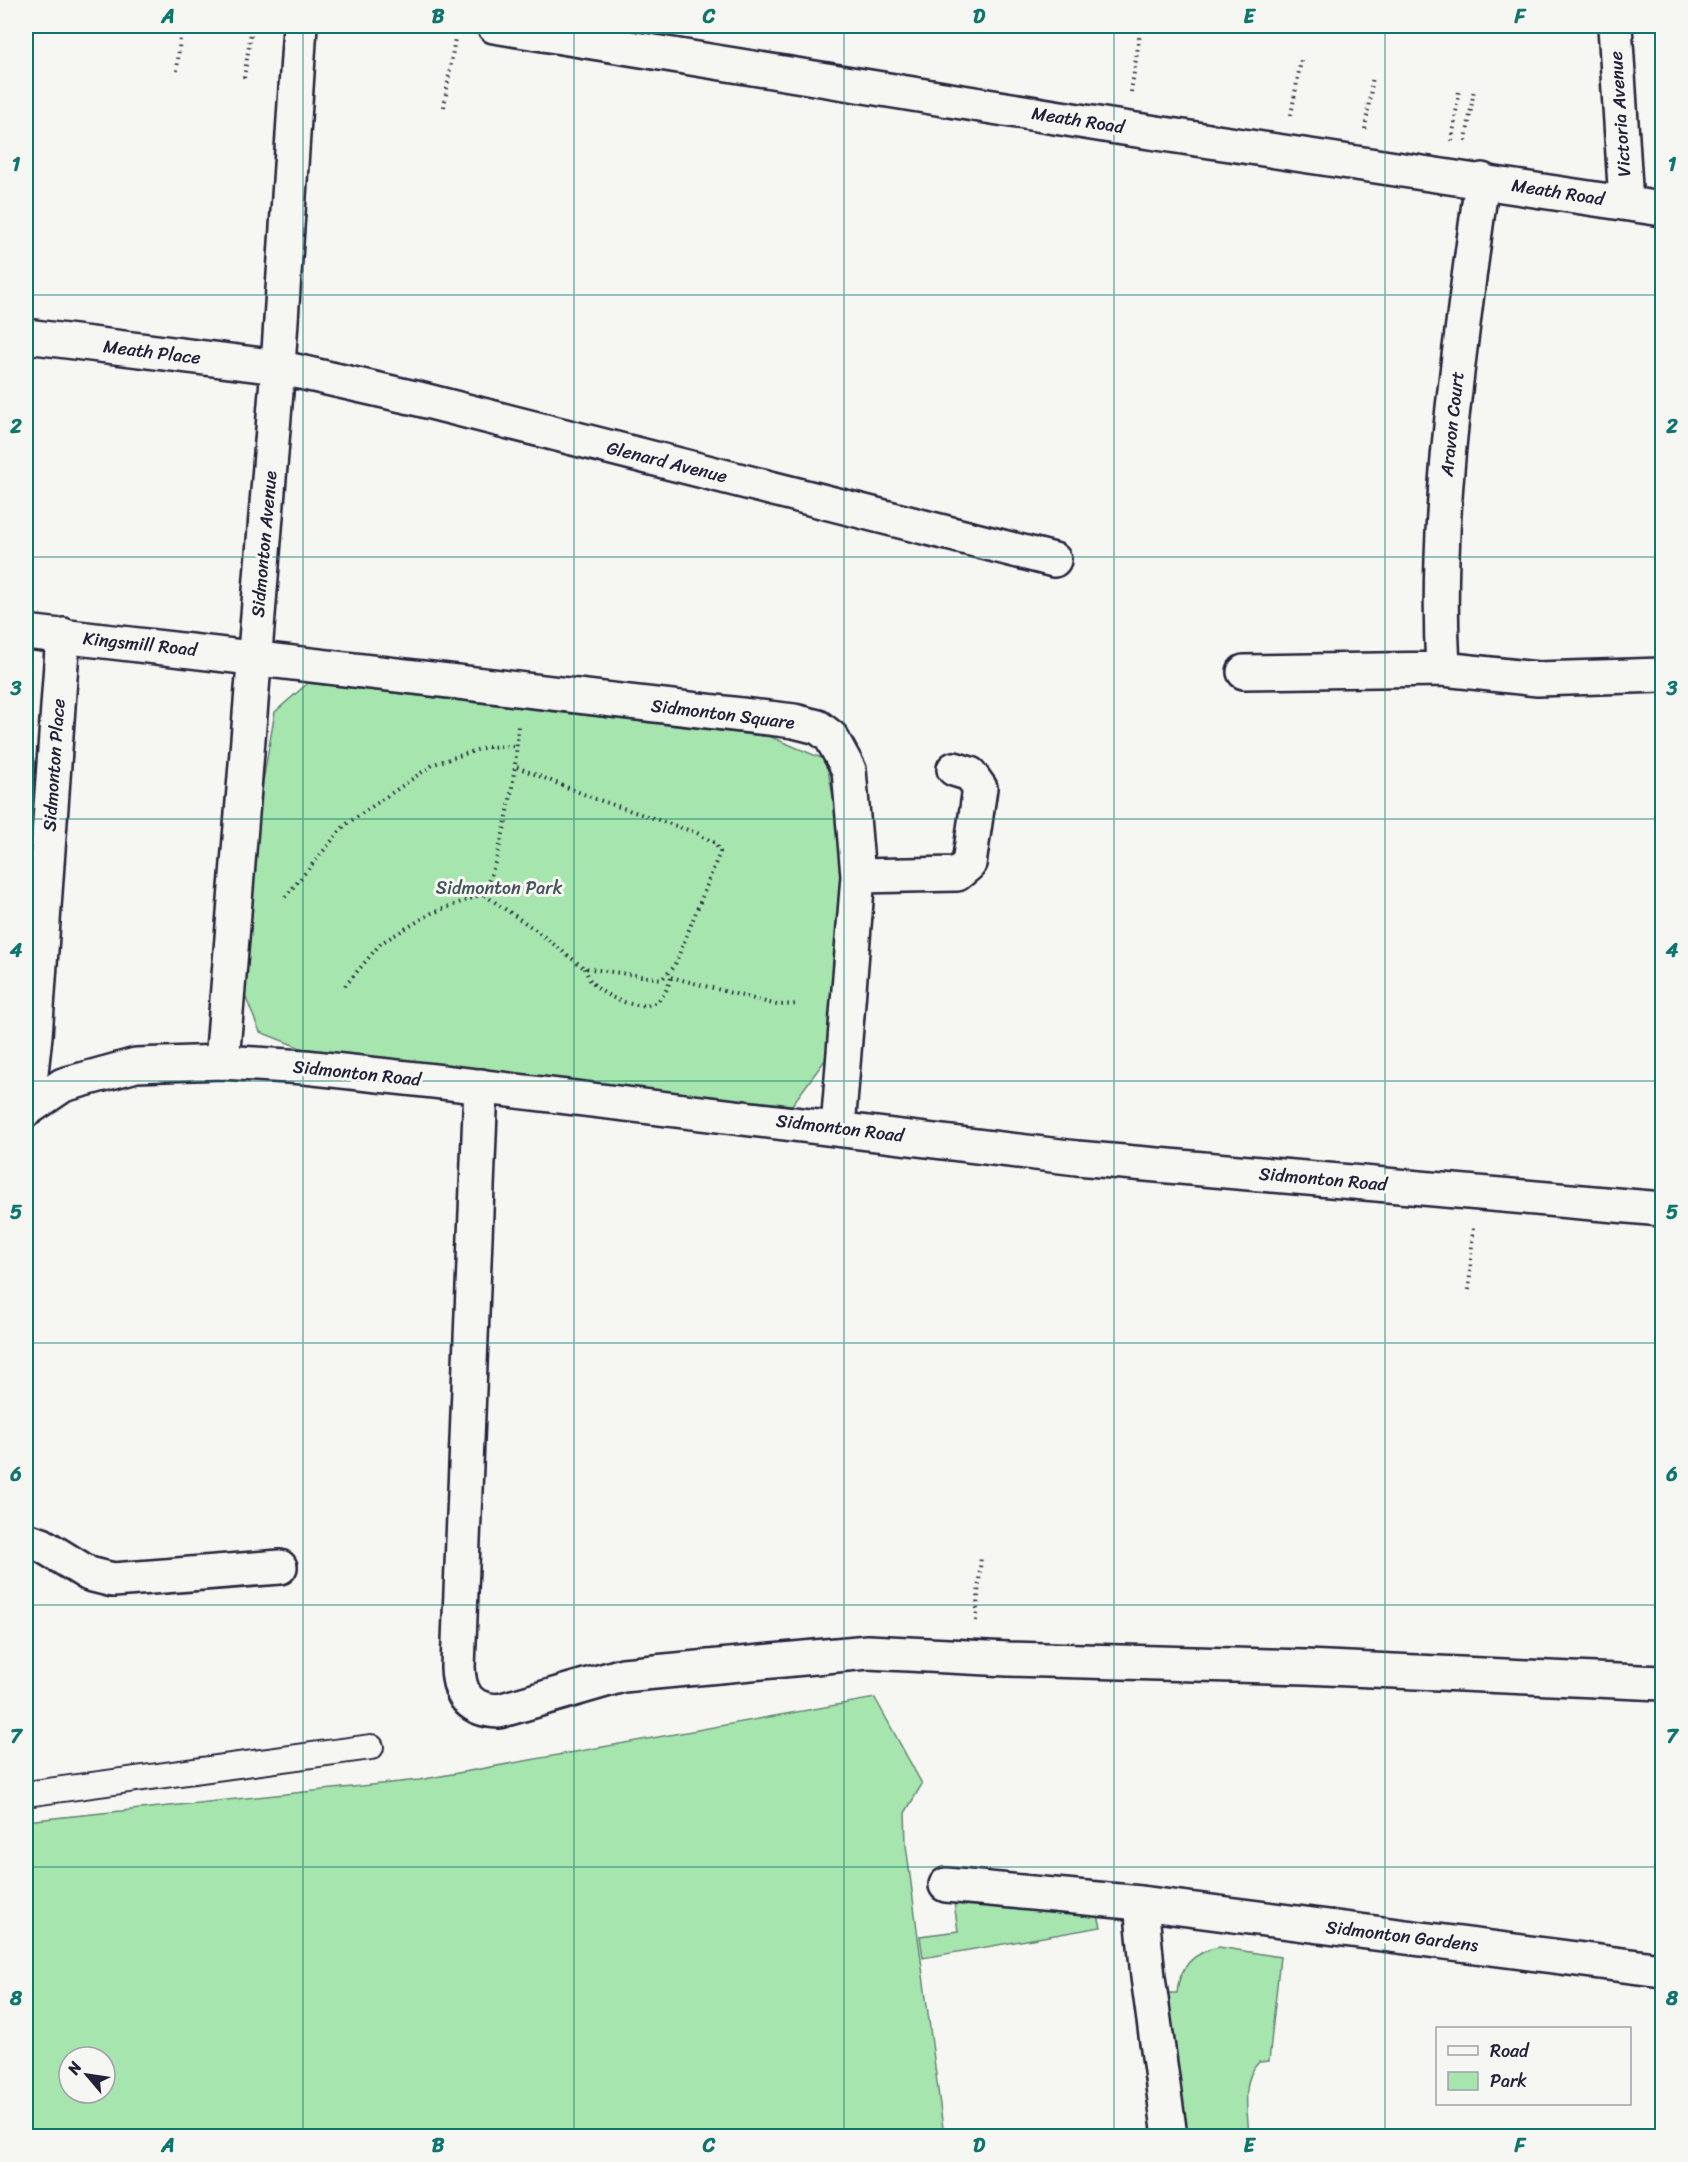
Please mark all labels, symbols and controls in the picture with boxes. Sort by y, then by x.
text: A [160,0,175,34]
text: B [432,0,445,34]
text: C [702,0,716,34]
text: D [973,0,986,34]
text: E [1243,0,1256,34]
text: F [1514,0,1527,34]
street label: Victoria Avenue [1600,50,1640,178]
street label: Meath Road [1029,97,1128,143]
text: 1 [12,147,21,182]
text: 1 [1668,147,1677,182]
street label: Meath Road [1509,169,1608,215]
street label: Meath Place [101,330,203,374]
street label: Aravon Court [1430,370,1473,479]
text: 2 [9,409,22,444]
text: 2 [1665,409,1678,444]
street label: Glenard Avenue [603,432,731,492]
street label: Sidmonton Avenue [242,469,286,619]
street label: Kingsmill Road [82,622,200,666]
text: 3 [10,671,22,706]
text: 3 [1666,671,1678,706]
street label: Sidmonton Square [649,689,797,739]
street label: Sidmonton Place [33,698,75,832]
park label: Sidmonton Park [436,872,563,904]
text: 4 [9,933,23,968]
text: 4 [1665,933,1679,968]
street label: Sidmonton Road [292,1050,424,1096]
street label: Sidmonton Road [774,1104,907,1152]
street label: Sidmonton Road [1258,1157,1390,1201]
text: 5 [10,1195,22,1230]
text: 5 [1666,1195,1678,1230]
text: 6 [9,1457,22,1492]
text: 6 [1665,1457,1678,1492]
text: 7 [10,1719,23,1754]
text: 7 [1666,1719,1679,1754]
street label: Sidmonton Gardens [1324,1911,1481,1961]
text: 8 [9,1981,23,2016]
text: 8 [1665,1981,1679,2016]
legend [1436,2027,1631,2105]
text: Road [1490,2035,1530,2067]
north arrow [57,2045,117,2105]
text: N [58,2055,90,2081]
text: Park [1490,2065,1527,2097]
text: A [160,2128,175,2162]
text: B [432,2128,445,2162]
text: C [702,2128,716,2162]
text: D [973,2128,986,2162]
text: E [1243,2128,1256,2162]
text: F [1514,2128,1527,2162]

